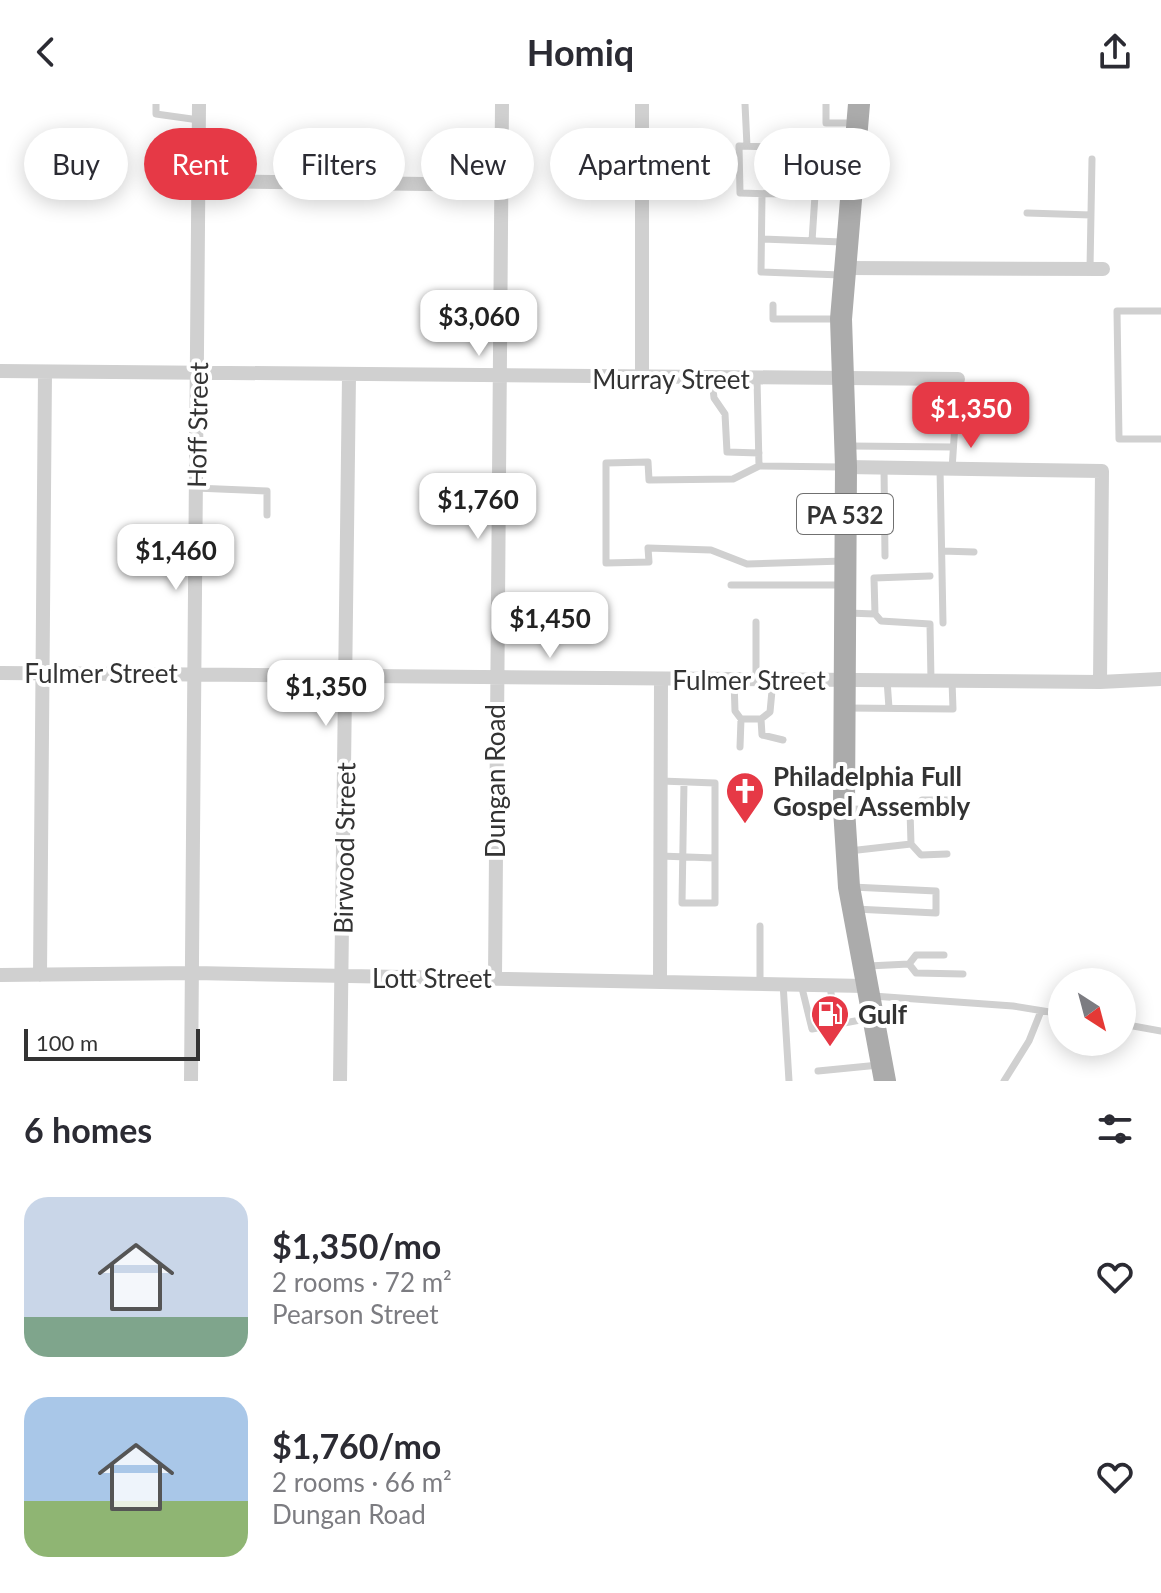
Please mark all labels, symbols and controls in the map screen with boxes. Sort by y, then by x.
icon: back [24,30,68,74]
text: Homiq [527,30,634,74]
icon: share [1093,30,1137,74]
chip: Buy [24,128,128,200]
chip: Rent [144,128,257,200]
chip: Filters [273,128,405,200]
chip: New [421,128,534,200]
chip: Apartment [550,128,738,200]
chip: House [754,128,890,200]
pin: $3,060 [414,290,544,358]
text: $3,060 [438,300,520,332]
street label: Hoff Street [180,361,214,488]
street label: Murray Street [592,363,750,395]
pin: $1,350 [906,382,1036,450]
text: $1,350 [930,392,1012,424]
pin: $1,760 [413,473,543,541]
text: $1,760 [437,483,519,515]
road number: PA 532 [797,494,893,534]
pin: $1,460 [111,524,241,592]
text: $1,460 [135,534,217,566]
pin: $1,450 [485,592,615,660]
text: $1,450 [509,602,591,634]
street label: Fulmer Street [24,657,178,689]
pin: $1,350 [261,660,391,728]
street label: Fulmer Street [672,664,826,696]
text: $1,350 [285,670,367,702]
street label: Dungan Road [479,704,511,858]
place label: Philadelphia Full Gospel Assembly [773,760,970,822]
street label: Birwood Street [327,761,362,934]
church icon: Philadelphia Full Gospel Assembly [724,770,766,825]
street label: Lott Street [372,962,493,994]
north arrow [1048,968,1136,1056]
map controls [1048,968,1136,1056]
fuel station icon: Gulf [809,993,851,1048]
place label: Gulf [858,998,908,1030]
scale bar [24,1025,200,1061]
text: 100 m [36,1029,98,1056]
icon: filters [1093,1107,1137,1151]
text: 6 homes [24,1109,152,1150]
text: $1,350/mo [272,1225,441,1266]
icon: home [88,1229,184,1325]
icon: heart [1093,1255,1137,1299]
text: 2 rooms · 72 m² [272,1266,452,1298]
text: Pearson Street [272,1298,439,1330]
text: $1,760/mo [272,1425,441,1466]
icon: home [88,1429,184,1525]
icon: heart [1093,1455,1137,1499]
text: 2 rooms · 66 m² [272,1466,452,1498]
text: Dungan Road [272,1498,426,1530]

